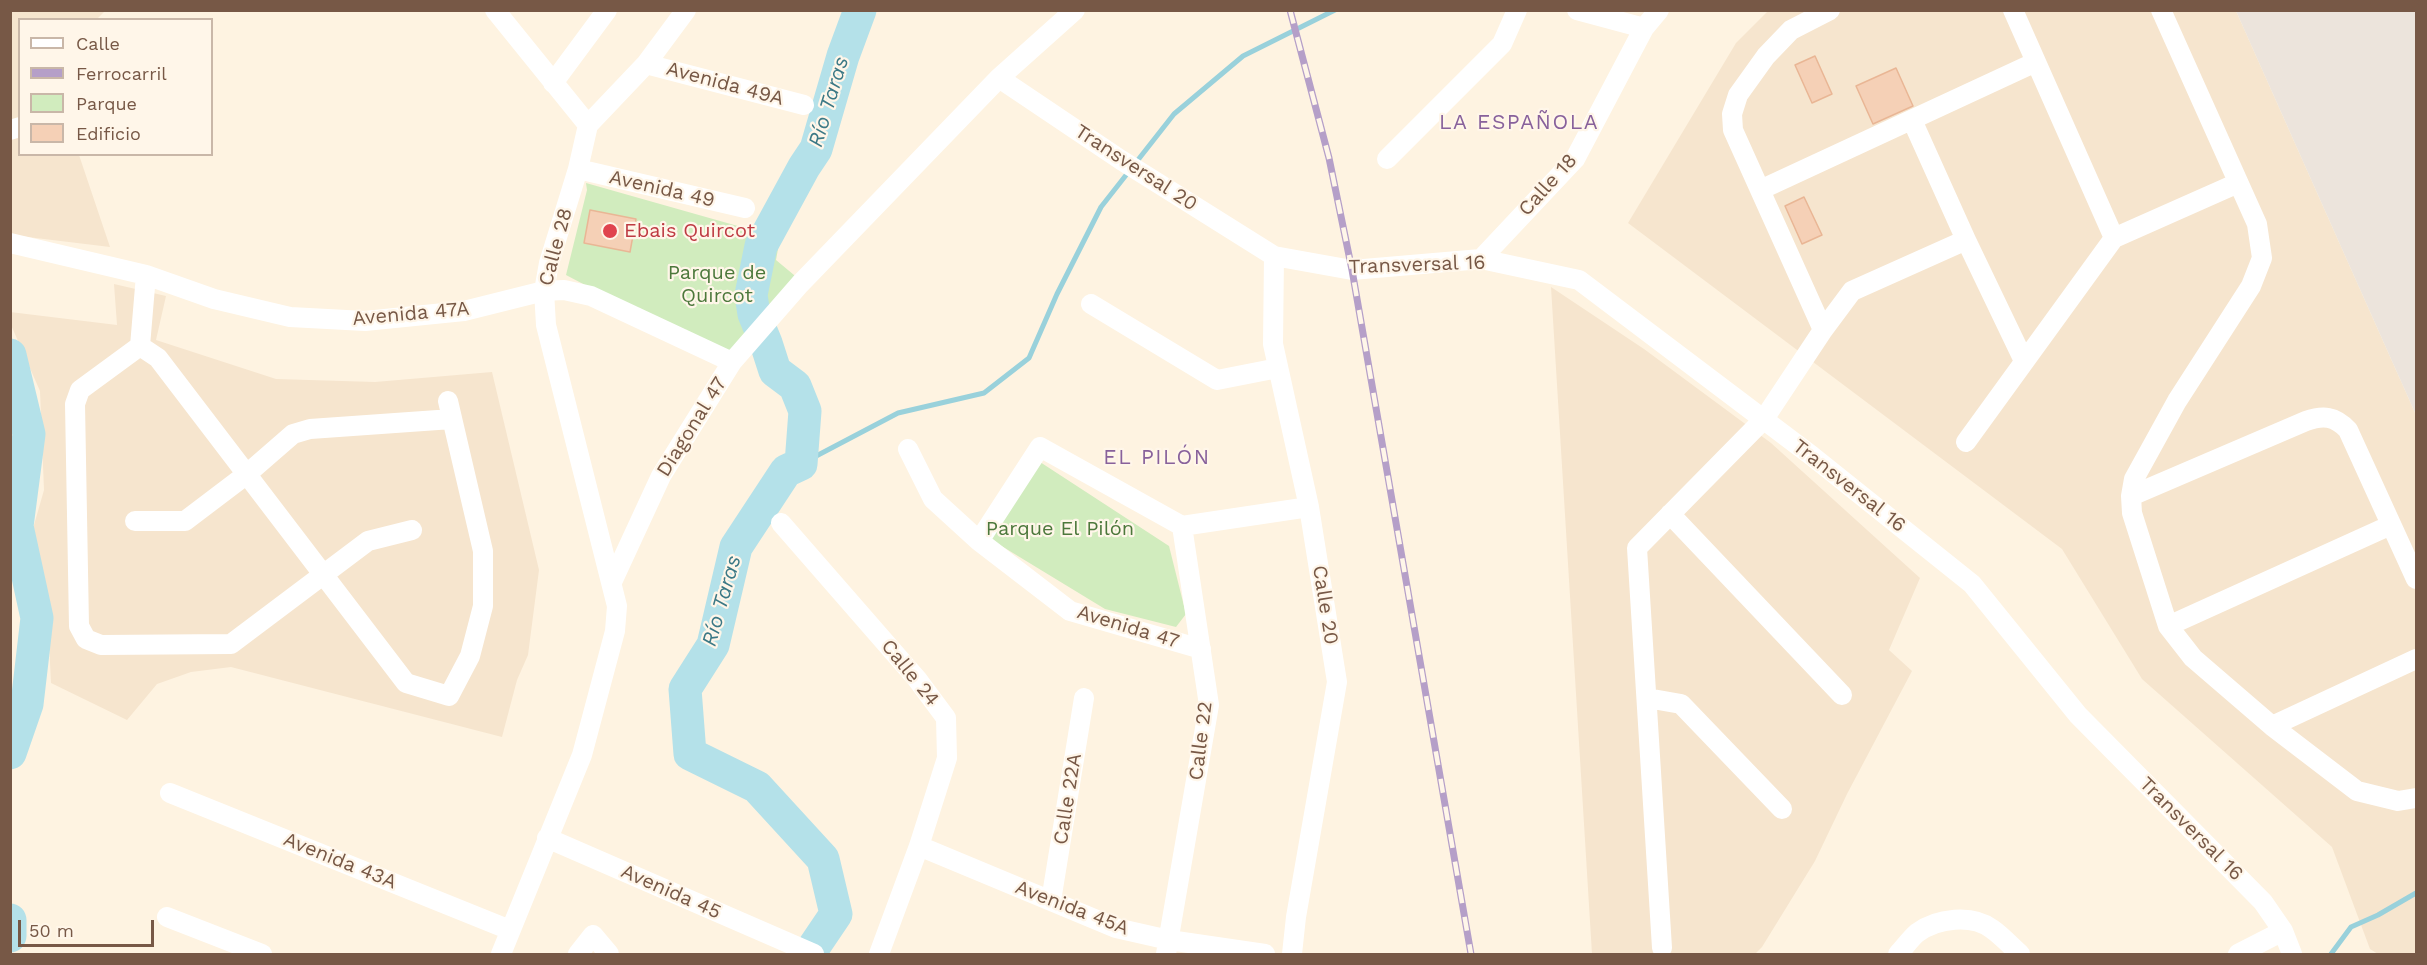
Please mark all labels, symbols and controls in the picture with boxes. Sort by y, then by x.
legend [18,18,213,156]
text: Calle [76,33,120,54]
water label: Río Taras [803,54,855,150]
street label: Avenida 49A [664,57,786,111]
text: Ferrocarril [76,63,167,84]
text: Parque [76,93,137,114]
district label: LA ESPAÑOLA [1439,110,1599,136]
street label: Transversal 20 [1070,120,1202,216]
text: Edificio [76,123,141,144]
street label: Calle 18 [1514,149,1582,221]
street label: Avenida 49 [607,165,717,213]
street label: Calle 28 [534,205,578,289]
place label: Ebais Quircot [624,219,755,243]
marker: Ebais Quircot [601,222,619,240]
street label: Transversal 16 [1348,251,1486,279]
park label: Parque de Quircot [668,261,766,308]
street label: Avenida 47A [351,297,471,331]
street label: Diagonal 47 [652,373,732,481]
street label: Transversal 16 [1788,434,1910,538]
district label: EL PILÓN [1103,445,1211,471]
park label: Parque El Pilón [986,517,1134,541]
water label: Río Taras [697,553,747,649]
street label: Calle 20 [1307,564,1343,646]
street label: Avenida 47 [1074,600,1182,654]
street label: Calle 24 [876,635,944,711]
street label: Calle 22 [1184,700,1218,782]
street label: Calle 22A [1049,752,1087,846]
street label: Transversal 16 [2134,772,2248,886]
street label: Avenida 43A [280,827,400,895]
street label: Avenida 45 [617,859,725,925]
street label: Avenida 45A [1012,875,1132,941]
scale bar [21,908,158,946]
text: 50 m [29,920,74,941]

